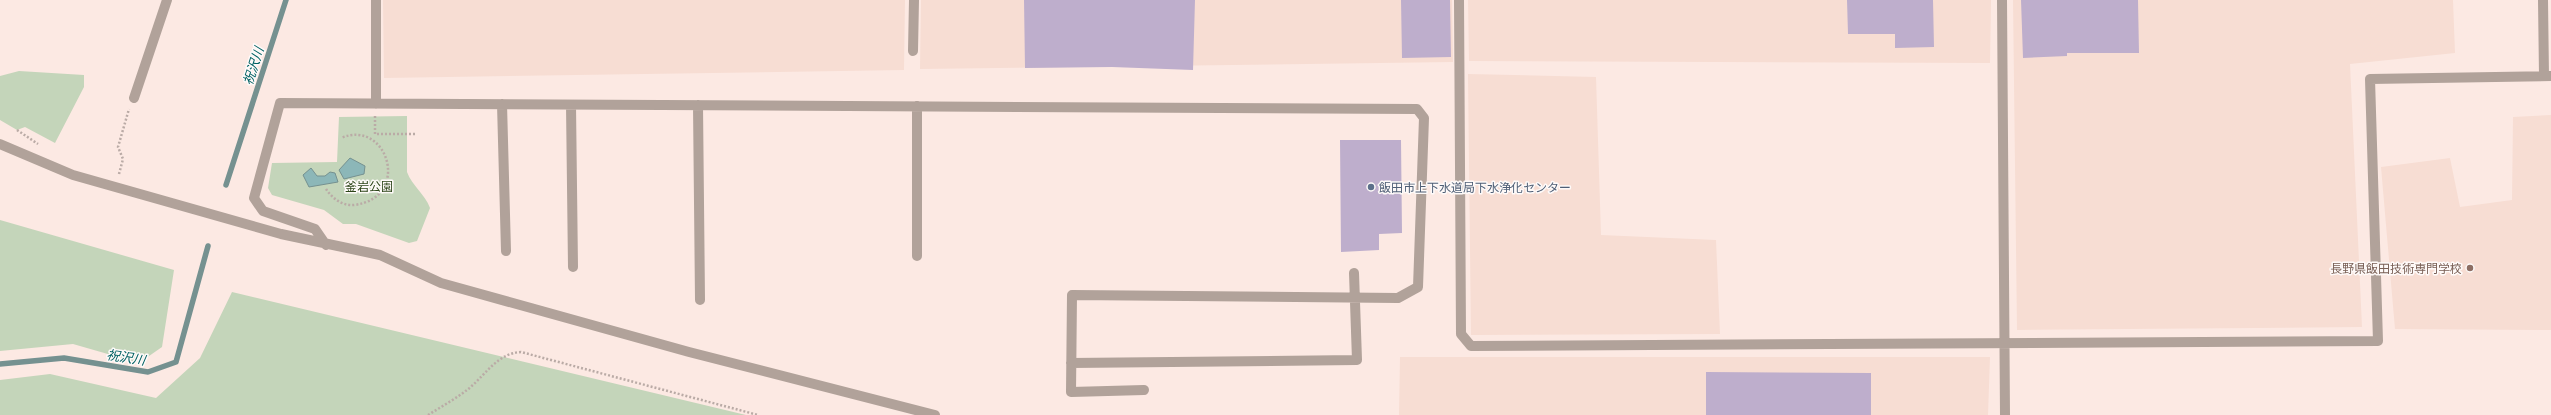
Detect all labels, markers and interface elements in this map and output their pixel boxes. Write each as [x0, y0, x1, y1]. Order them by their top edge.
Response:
water label: 祝沢川 [239, 43, 267, 87]
park label: 釜岩公園 [345, 179, 393, 193]
place label: 飯田市上下水道局下水浄化センター [1379, 180, 1571, 194]
marker: 飯田市上下水道局下水浄化センター [1366, 182, 1376, 192]
place label: 長野県飯田技術専門学校 [2330, 261, 2462, 275]
marker: 長野県飯田技術専門学校 [2465, 263, 2475, 273]
water label: 祝沢川 [105, 346, 148, 368]

